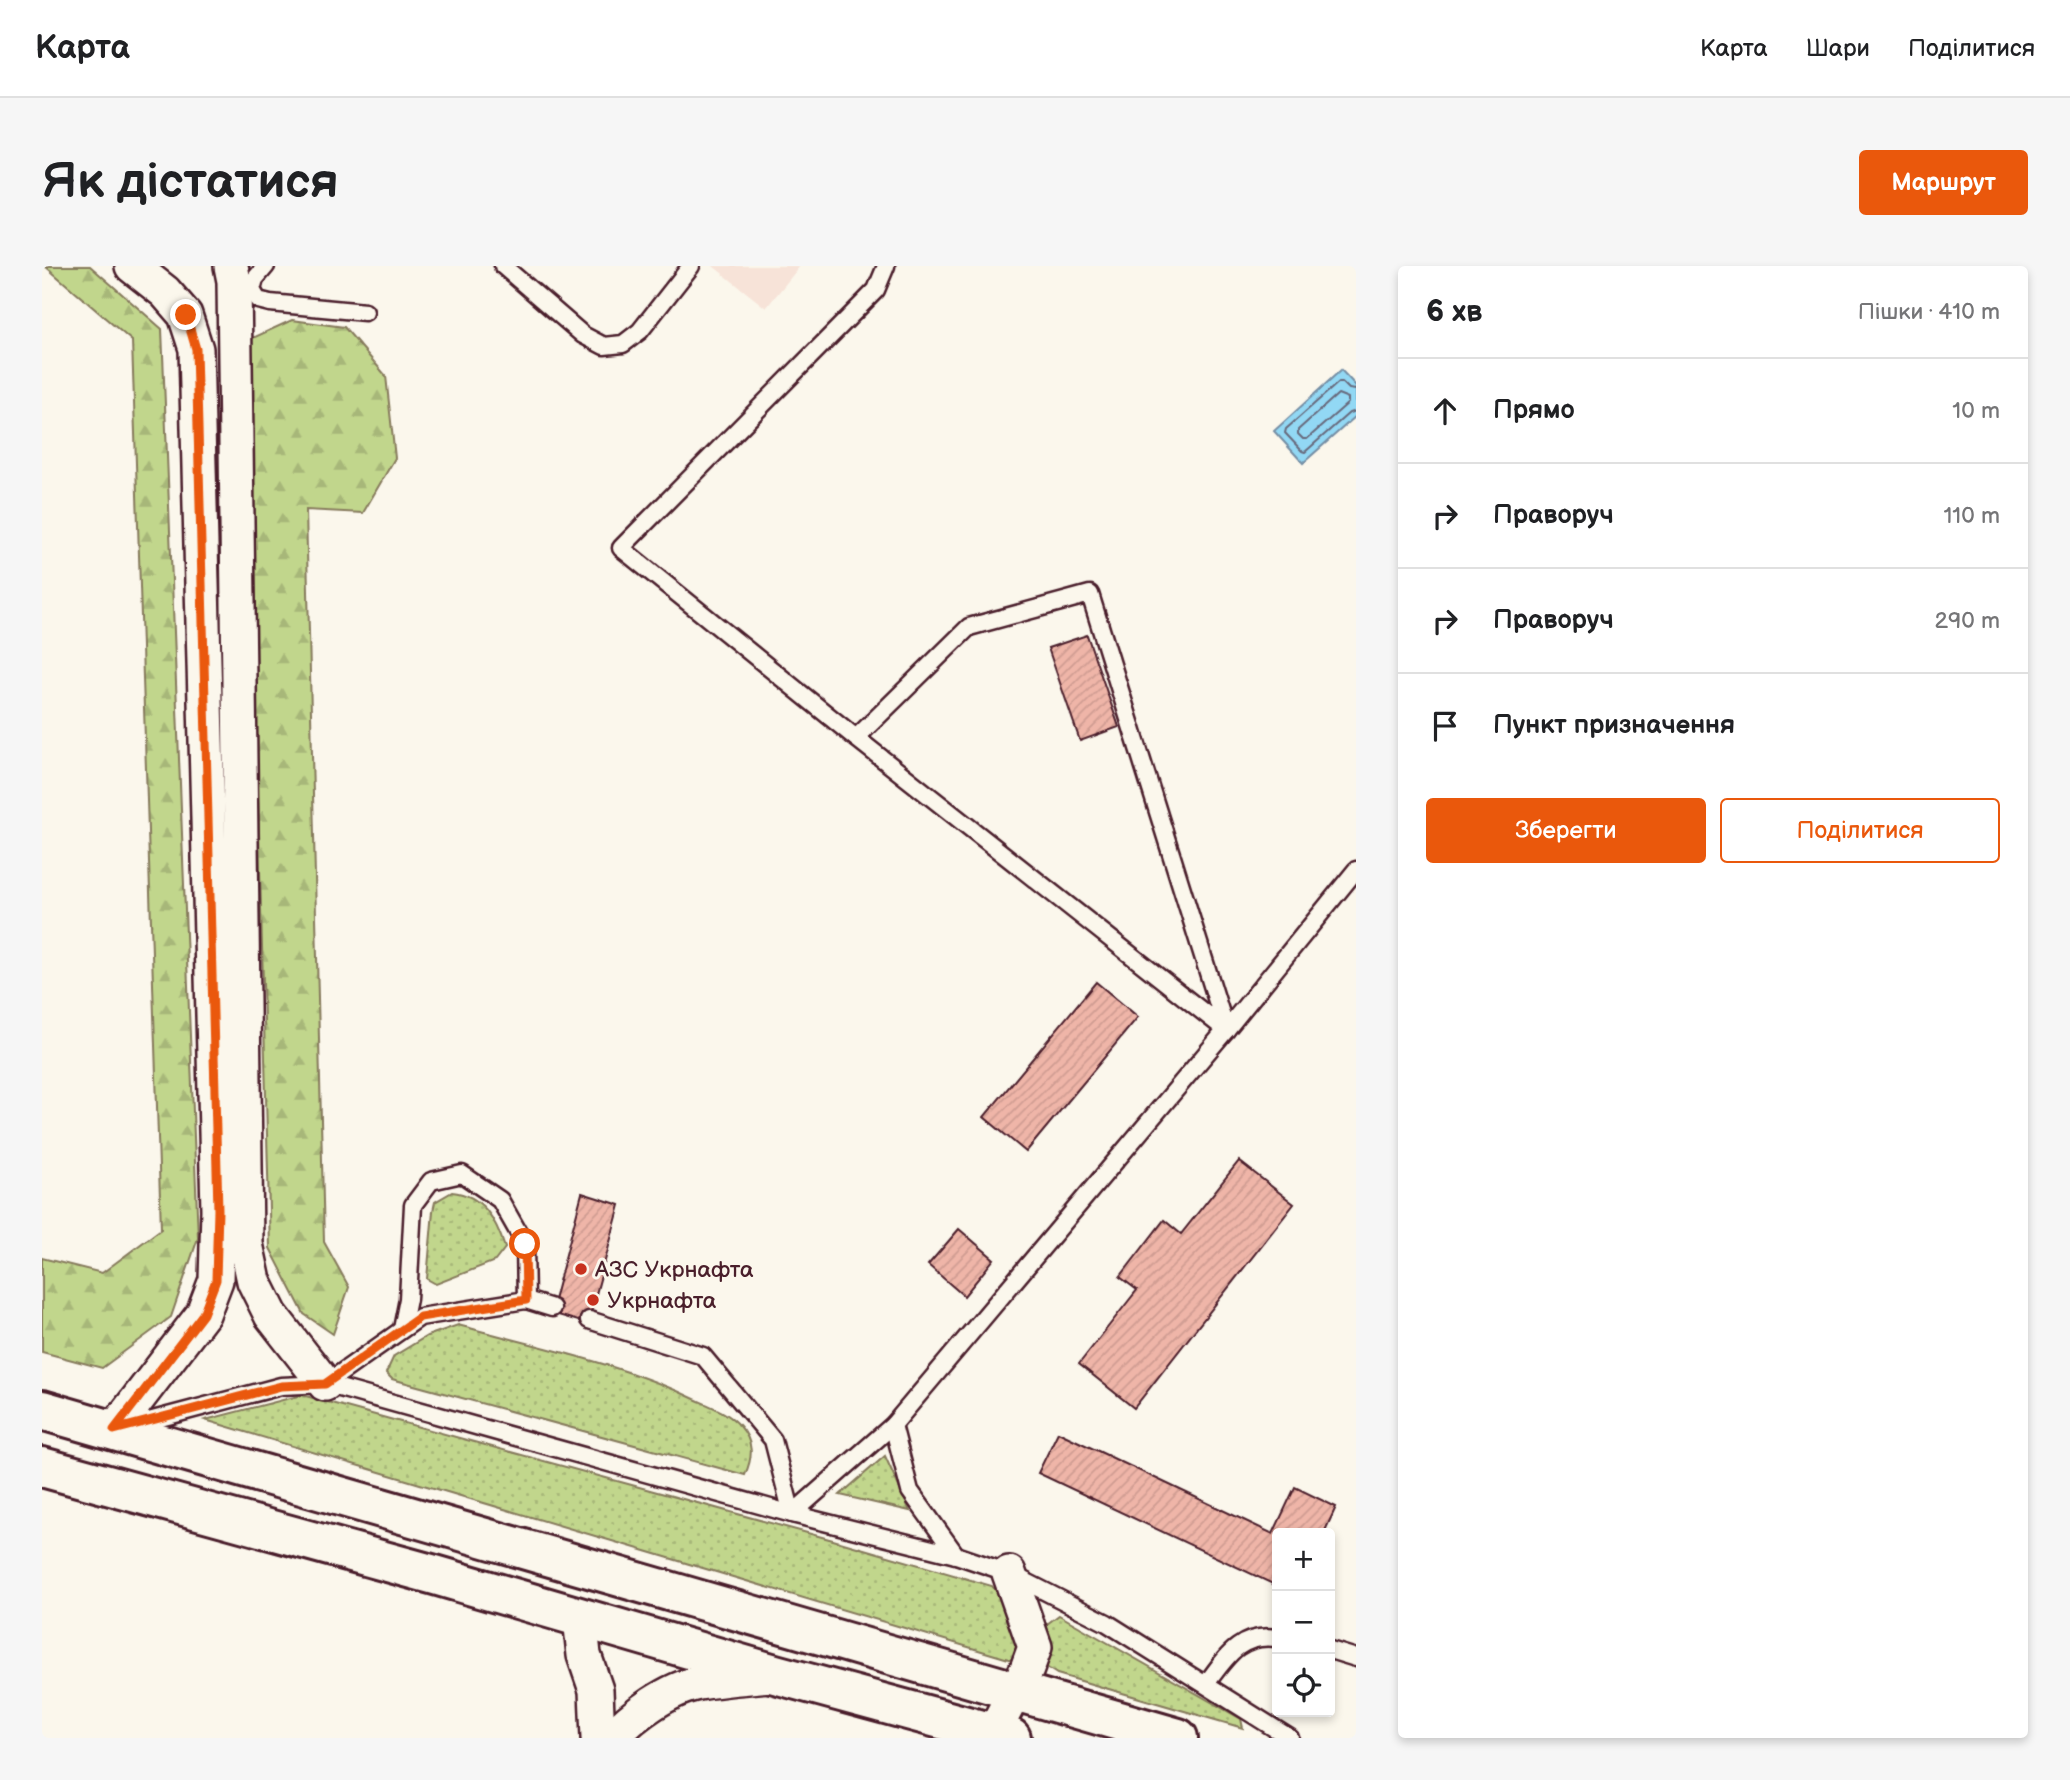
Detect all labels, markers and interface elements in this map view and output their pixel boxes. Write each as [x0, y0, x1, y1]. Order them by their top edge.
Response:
text: Карта [35, 28, 130, 68]
text: Карта [1700, 34, 1768, 63]
text: Шари [1806, 34, 1870, 63]
text: Поділитися [1908, 34, 2035, 63]
button: Маршрут [1859, 150, 2028, 215]
text: Як дістатися [42, 153, 339, 212]
text: 6 хв [1426, 294, 1482, 330]
text: Пішки · 410 m [1858, 298, 2000, 326]
route end [170, 299, 201, 330]
icon: ahead [1426, 392, 1464, 430]
text: Прямо [1493, 395, 1575, 426]
text: 10 m [1952, 397, 2000, 425]
icon: right [1426, 497, 1464, 535]
text: Праворуч [1493, 500, 1614, 531]
text: 110 m [1943, 502, 2000, 530]
icon: right [1426, 602, 1464, 640]
text: Праворуч [1493, 605, 1614, 636]
text: 290 m [1934, 607, 2000, 635]
icon: arrive [1426, 707, 1464, 745]
text: Пункт призначення [1493, 710, 1735, 741]
button: Зберегти [1426, 798, 1706, 863]
button: Поділитися [1720, 798, 2000, 863]
route start [509, 1228, 540, 1259]
place label: АЗС Укрнафта [594, 1256, 754, 1284]
marker: АЗС Укрнафта [573, 1261, 589, 1277]
place label: Укрнафта [607, 1287, 717, 1315]
marker: Укрнафта [585, 1292, 601, 1308]
map controls [1272, 1528, 1335, 1717]
button: + [1272, 1528, 1335, 1591]
button: − [1272, 1591, 1335, 1654]
button: locate [1272, 1654, 1335, 1717]

